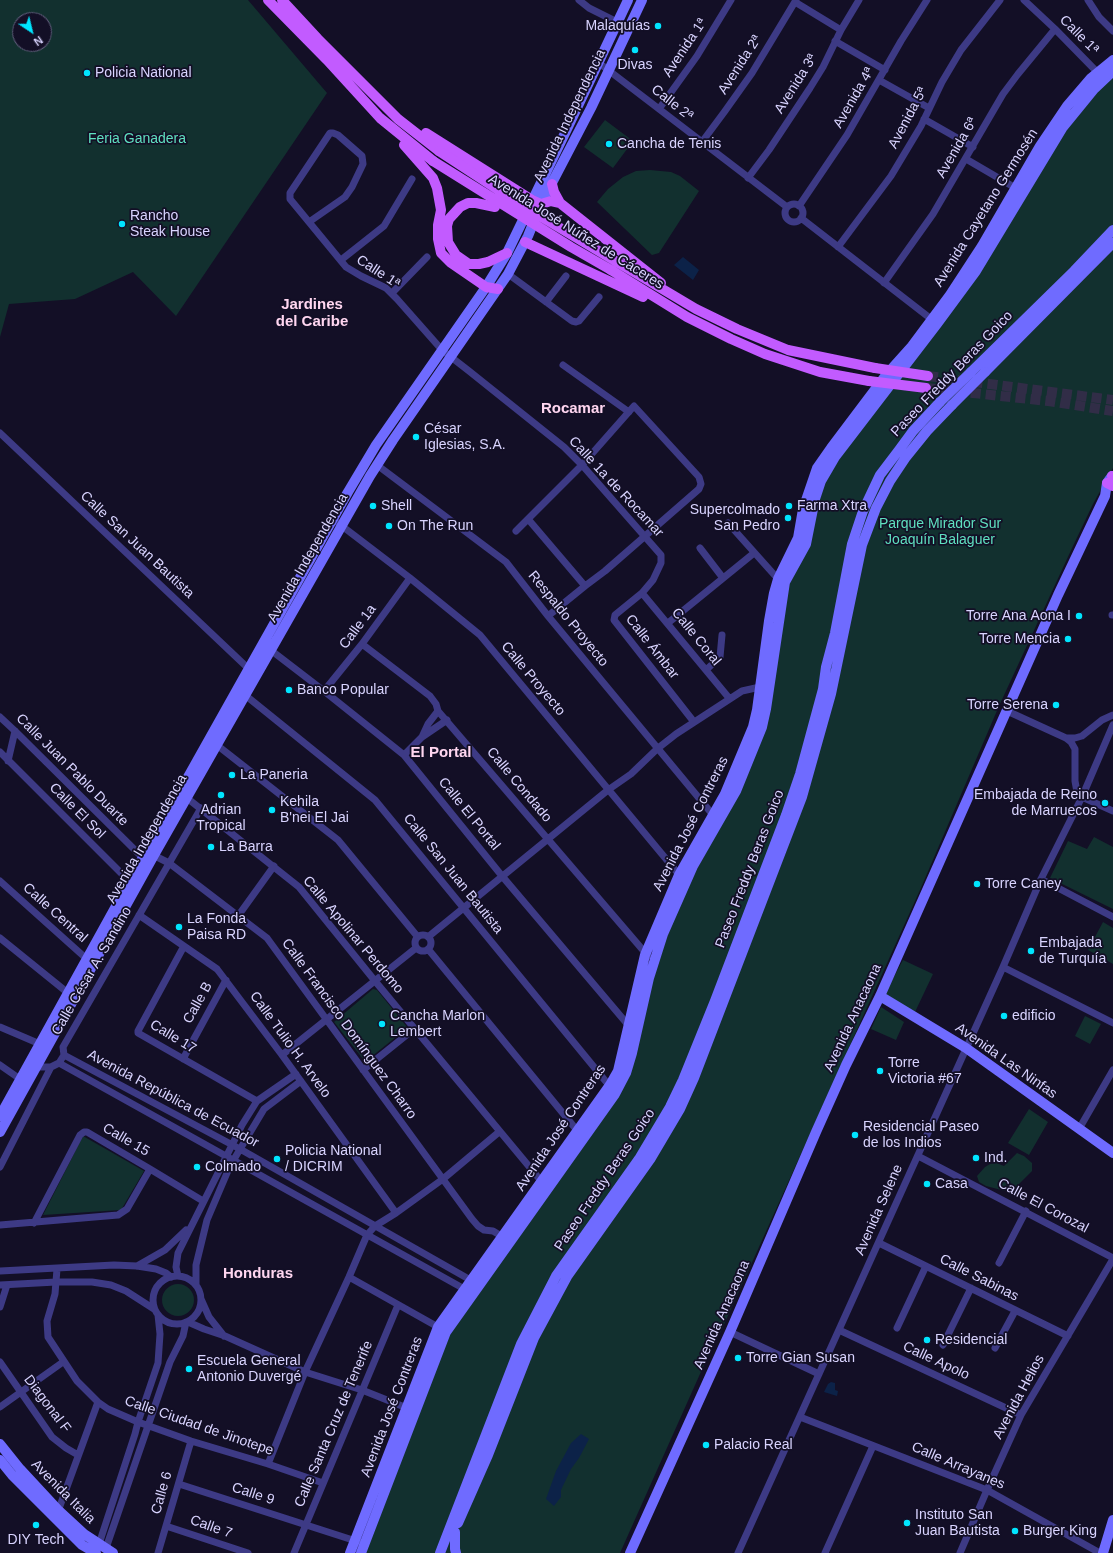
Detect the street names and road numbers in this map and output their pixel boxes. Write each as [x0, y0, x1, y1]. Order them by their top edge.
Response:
street label: Calle 1ª [1056, 12, 1102, 58]
street label: Avenida 1ª [659, 15, 711, 81]
street label: Avenida 2ª [715, 32, 765, 98]
street label: Avenida Independencia [530, 47, 610, 185]
street label: Avenida 3ª [771, 51, 821, 117]
street label: Avenida 4ª [830, 65, 878, 131]
street label: Calle 2ª [648, 81, 696, 125]
street label: Avenida 5ª [885, 84, 931, 152]
street label: Avenida 6ª [933, 115, 981, 181]
street label: Avenida Cayetano Germosén [930, 126, 1042, 290]
street label: Avenida José Núñez de Cáceres [485, 171, 667, 293]
street label: Calle 1ª [353, 252, 403, 292]
street label: Paseo Freddy Beras Goico [888, 308, 1016, 440]
street label: Calle 1a de Rocamar [565, 433, 667, 541]
street label: Calle San Juan Bautista [77, 488, 197, 602]
street label: Avenida Independencia [264, 491, 352, 625]
street label: Respaldo Proyecto [524, 568, 612, 670]
street label: Calle 1a [336, 601, 380, 653]
street label: Calle Coral [668, 605, 724, 669]
street label: Calle Ámbar [622, 611, 682, 683]
street label: Calle Proyecto [497, 639, 569, 719]
street label: Calle Juan Pablo Duarte [12, 710, 132, 830]
street label: Calle Condado [483, 744, 555, 826]
street label: Avenida José Contreras [650, 754, 732, 894]
street label: Avenida Independencia [103, 772, 191, 906]
street label: Calle El Portal [435, 774, 503, 854]
street label: Calle El Sol [45, 779, 109, 843]
street label: Paseo Freddy Beras Goico [712, 788, 788, 950]
street label: Calle San Juan Bautista [399, 811, 507, 937]
street label: Calle Apolinar Perdomo [299, 873, 407, 997]
street label: Calle Central [19, 880, 91, 946]
street label: Calle César A. Sandino [48, 904, 136, 1038]
street label: Calle Francisco Domínguez Charro [278, 936, 420, 1122]
street label: Avenida Anacaona [821, 961, 885, 1075]
street label: Calle B [180, 979, 216, 1027]
street label: Calle Tulio H. Arvelo [246, 989, 334, 1101]
street label: Calle 17 [147, 1017, 199, 1057]
street label: Avenida Las Ninfas [952, 1020, 1060, 1102]
street label: Avenida República de Ecuador [84, 1047, 262, 1151]
street label: Avenida José Contreras [512, 1061, 610, 1195]
street label: Paseo Freddy Beras Goico [551, 1106, 659, 1254]
street label: Calle 15 [100, 1120, 152, 1160]
street label: Avenida Selene [851, 1162, 907, 1258]
street label: Calle El Corozal [995, 1175, 1091, 1237]
street label: Calle Sabinas [937, 1251, 1021, 1305]
street label: Avenida Anacaona [690, 1258, 754, 1372]
street label: Avenida José Contreras [357, 1334, 427, 1480]
street label: Calle Santa Cruz de Tenerife [291, 1338, 377, 1510]
street label: Calle Apolo [900, 1338, 972, 1384]
street label: Avenida Helios [990, 1352, 1048, 1442]
street label: Diagonal F [20, 1372, 74, 1436]
street label: Calle Ciudad de Jinotepe [122, 1393, 276, 1459]
street label: Calle Arrayanes [909, 1439, 1007, 1493]
street label: Avenida Italia [27, 1456, 99, 1528]
street label: Calle 6 [148, 1470, 176, 1516]
street label: Calle 9 [230, 1479, 276, 1509]
street label: Calle 7 [188, 1512, 234, 1542]

